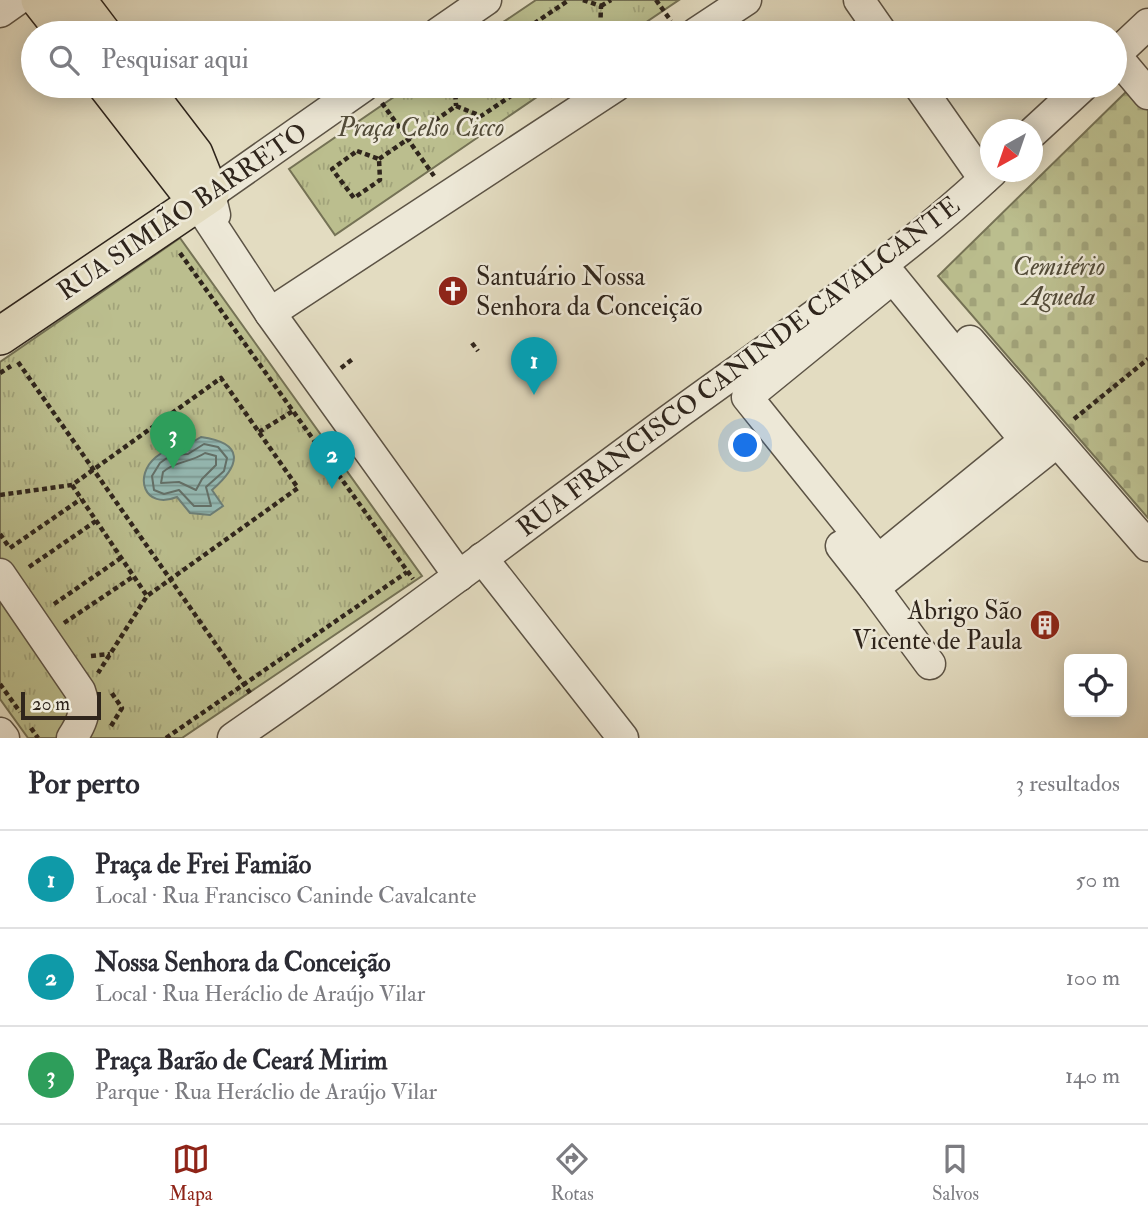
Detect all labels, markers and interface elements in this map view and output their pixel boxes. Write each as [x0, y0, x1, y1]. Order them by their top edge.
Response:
search box [21, 21, 1127, 98]
icon: search [45, 41, 83, 79]
text: Pesquisar aqui [101, 44, 249, 76]
park label: Praça Celso Cicco [337, 112, 504, 144]
street label: RUA SIMIÃO BARRETO [51, 115, 313, 307]
north arrow [980, 119, 1043, 182]
street label: RUA FRANCISCO CANINDE CAVALCANTE [511, 190, 966, 544]
park label: Cemitério Agueda [1013, 251, 1105, 313]
place label: Santuário Nossa Senhora da Conceição [476, 261, 702, 323]
church icon: Santuário Nossa Senhora da Conceição [436, 274, 470, 308]
pin: 1 [511, 337, 557, 395]
pin: 3 [150, 411, 196, 469]
your location [728, 428, 762, 462]
pin: 2 [309, 431, 355, 489]
place label: Abrigo São Vicente de Paula [852, 595, 1022, 657]
building icon: Abrigo São Vicente de Paula [1028, 608, 1062, 642]
map controls [1064, 654, 1127, 717]
button: locate [1064, 654, 1127, 717]
scale bar [21, 689, 102, 721]
text: 20 m [32, 692, 70, 716]
text: Por perto [28, 765, 140, 802]
text: 3 resultados [1016, 769, 1120, 798]
text: Praça de Frei Famião [95, 849, 311, 881]
text: 1 [47, 865, 55, 894]
text: 50 m [1076, 865, 1120, 894]
text: Local · Rua Francisco Caninde Cavalcante [95, 881, 476, 910]
text: Nossa Senhora da Conceição [95, 947, 391, 979]
text: 2 [45, 963, 57, 992]
text: 100 m [1066, 963, 1120, 992]
text: Local · Rua Heráclio de Araújo Vilar [95, 979, 425, 1008]
text: Praça Barão de Ceará Mirim [95, 1045, 388, 1077]
text: 3 [47, 1061, 55, 1090]
text: 140 m [1065, 1061, 1120, 1090]
text: Parque · Rua Heráclio de Araújo Vilar [95, 1077, 437, 1106]
tab: Mapa [169, 1140, 213, 1206]
tab: Rotas [551, 1140, 594, 1206]
tab: Salvos [932, 1140, 979, 1206]

